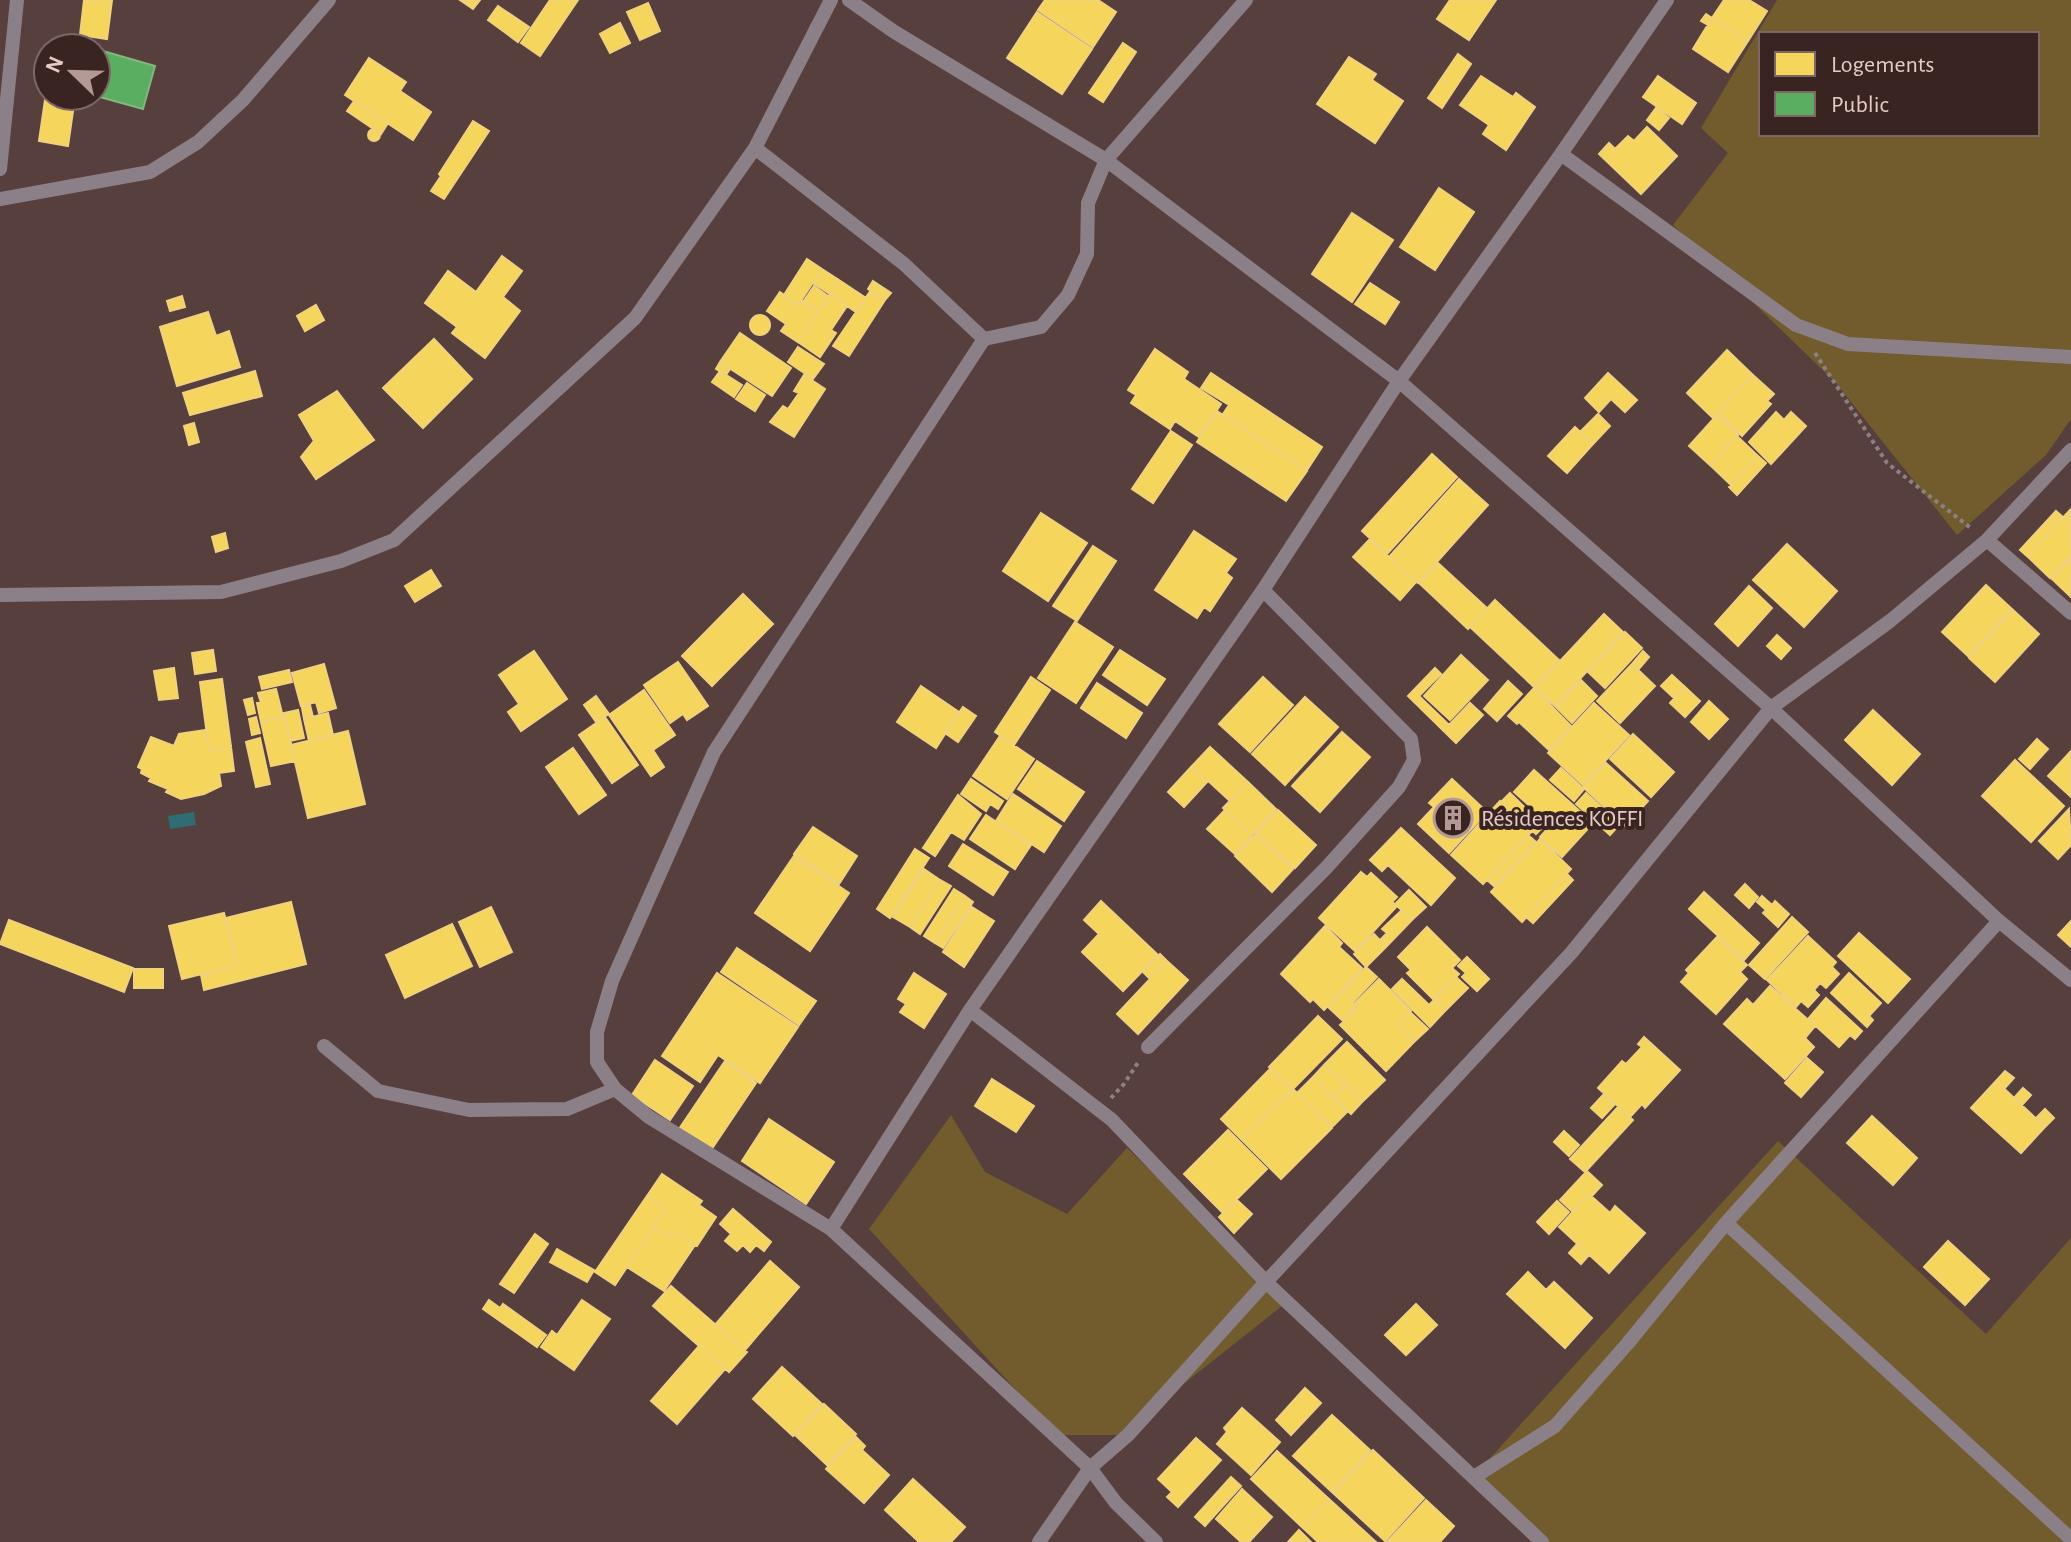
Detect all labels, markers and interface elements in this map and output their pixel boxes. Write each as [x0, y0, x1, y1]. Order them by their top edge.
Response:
north arrow [32, 32, 112, 112]
legend [1759, 32, 2039, 136]
text: N [41, 53, 68, 76]
text: Logements [1831, 53, 1934, 77]
text: Public [1831, 93, 1889, 117]
building icon: Résidences KOFFI [1432, 797, 1474, 839]
place label: Résidences KOFFI [1481, 807, 1643, 831]

